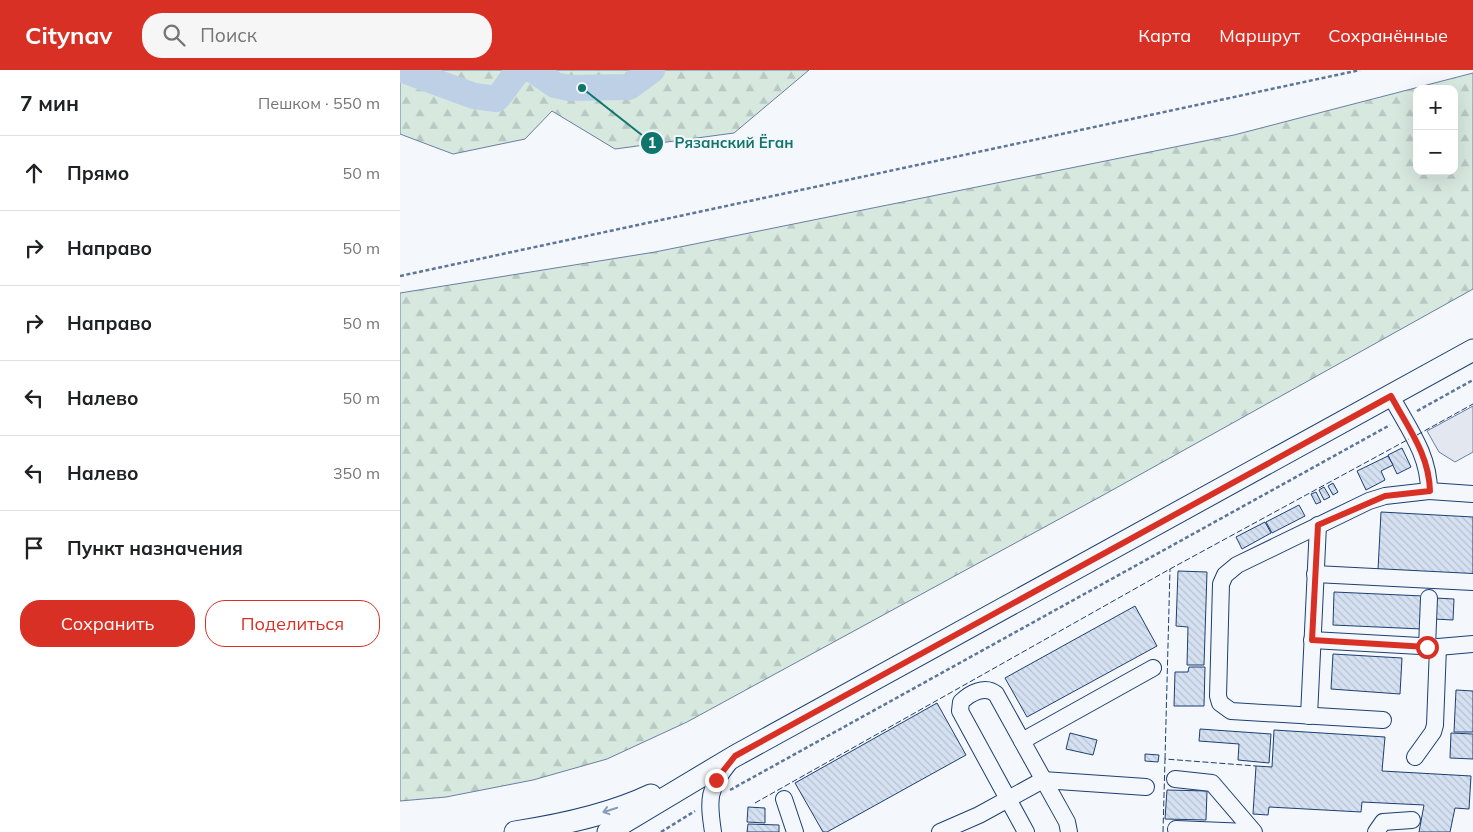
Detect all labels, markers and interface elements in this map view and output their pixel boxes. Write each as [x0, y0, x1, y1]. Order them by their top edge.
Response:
search box [142, 13, 492, 58]
text: Citynav [25, 20, 112, 50]
icon: search [160, 21, 188, 49]
text: Поиск [200, 23, 257, 47]
text: Карта [1138, 24, 1191, 47]
text: Маршрут [1219, 24, 1300, 47]
text: Сохранённые [1328, 24, 1448, 47]
map controls [1413, 85, 1458, 175]
button: + [1413, 85, 1458, 130]
text: 7 мин [20, 90, 79, 116]
text: Пешком · 550 m [258, 93, 380, 113]
callout: Рязанский Ёган [640, 128, 803, 158]
button: − [1413, 130, 1458, 175]
text: 1 [647, 133, 657, 152]
text: Рязанский Ёган [675, 133, 793, 152]
icon: ahead [20, 159, 48, 187]
text: Прямо [67, 161, 129, 185]
text: 50 m [343, 163, 380, 183]
icon: right [20, 234, 48, 262]
text: Направо [67, 236, 152, 260]
text: 50 m [343, 238, 380, 258]
icon: right [20, 309, 48, 337]
text: Направо [67, 311, 152, 335]
text: 50 m [343, 313, 380, 333]
icon: left [20, 384, 48, 412]
text: Налево [67, 386, 139, 410]
text: 50 m [343, 388, 380, 408]
icon: left [20, 459, 48, 487]
text: Налево [67, 461, 139, 485]
text: 350 m [333, 463, 380, 483]
icon: arrive [20, 534, 48, 562]
text: Пункт назначения [67, 536, 243, 560]
button: Сохранить [20, 600, 195, 647]
button: Поделиться [205, 600, 380, 647]
route start [1416, 636, 1439, 659]
route end [705, 769, 728, 792]
one-way arrow [603, 806, 618, 815]

